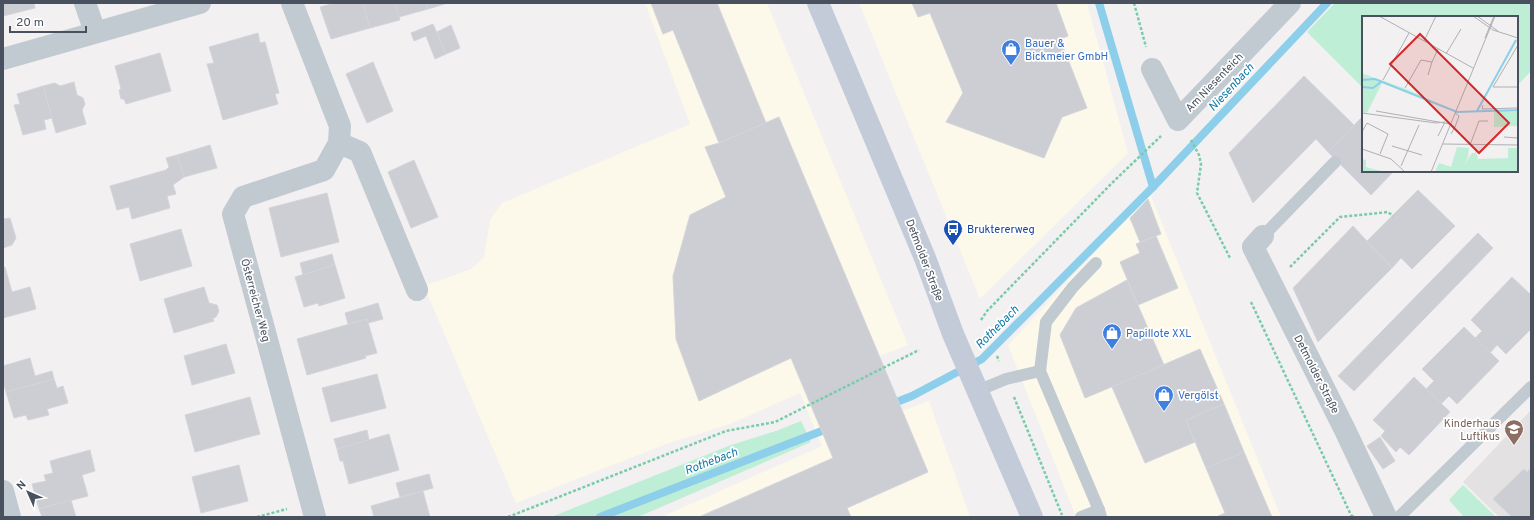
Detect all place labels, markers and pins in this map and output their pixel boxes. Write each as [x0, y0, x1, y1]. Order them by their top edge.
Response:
place label: Bauer & Bickmeier GmbH [1025, 37, 1108, 64]
shop icon: Bauer & Bickmeier GmbH [1000, 38, 1022, 66]
bus stop icon: Bruktererweg [942, 218, 964, 246]
place label: Bruktererweg [967, 223, 1035, 237]
shop icon: Papillote XXL [1101, 322, 1123, 350]
place label: Papillote XXL [1126, 327, 1191, 341]
shop icon: Vergölst [1153, 384, 1175, 412]
place label: Vergölst [1178, 389, 1219, 403]
place label: Kinderhaus Luftikus [1444, 417, 1500, 444]
school or university icon: Kinderhaus Luftikus [1503, 418, 1525, 446]

